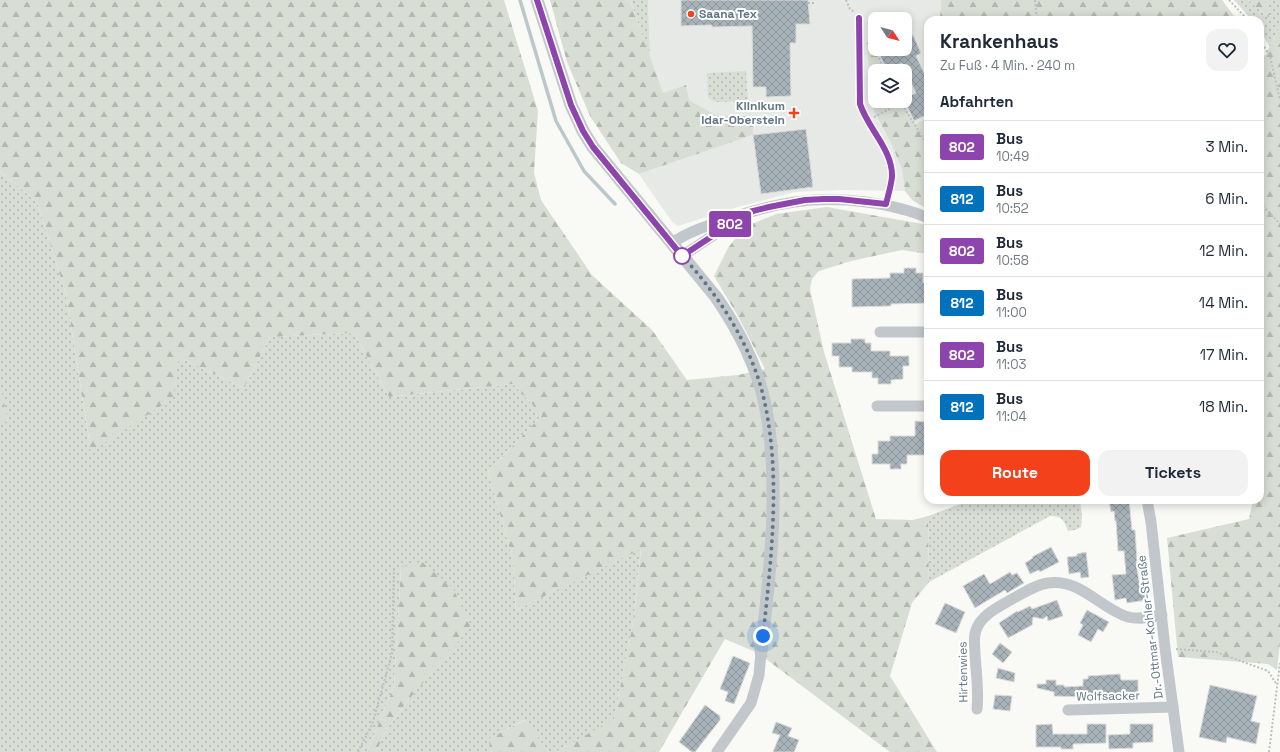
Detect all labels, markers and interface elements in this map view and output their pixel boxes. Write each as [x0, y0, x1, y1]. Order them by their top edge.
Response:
place label: Saana Tex [699, 6, 757, 22]
marker: Saana Tex [686, 9, 696, 19]
north arrow [868, 12, 912, 56]
map controls [868, 12, 912, 108]
text: Krankenhaus [940, 29, 1059, 54]
button: heart [1206, 29, 1248, 71]
text: Zu Fuß · 4 Min. · 240 m [940, 57, 1075, 74]
button: layers [868, 64, 912, 108]
text: Abfahrten [940, 92, 1014, 111]
place label: Klinikum Idar-Oberstein [701, 98, 785, 128]
marker: Klinikum Idar-Oberstein [788, 107, 800, 119]
text: Bus [996, 129, 1023, 148]
text: 3 Min. [1205, 137, 1248, 156]
text: 802 [949, 138, 975, 156]
text: 10:49 [996, 148, 1029, 165]
text: Bus [996, 181, 1023, 200]
text: 6 Min. [1205, 189, 1248, 208]
text: 812 [950, 190, 974, 208]
text: 10:52 [996, 200, 1029, 217]
line badge: 802 [707, 211, 753, 237]
text: 802 [717, 215, 743, 233]
text: Bus [996, 233, 1023, 252]
text: 12 Min. [1199, 241, 1248, 260]
text: 802 [949, 242, 975, 260]
unlabelled marker [673, 247, 691, 265]
text: 10:58 [996, 252, 1029, 269]
text: Bus [996, 285, 1023, 304]
text: 14 Min. [1199, 293, 1248, 312]
text: 812 [950, 294, 974, 312]
text: 11:00 [996, 304, 1027, 321]
text: Bus [996, 337, 1023, 356]
text: 17 Min. [1200, 345, 1248, 364]
text: 802 [949, 346, 975, 364]
text: 11:03 [996, 356, 1026, 373]
text: Bus [996, 389, 1023, 408]
text: 18 Min. [1199, 397, 1248, 416]
text: 812 [950, 398, 974, 416]
text: 11:04 [996, 408, 1027, 425]
button: Route [940, 450, 1090, 496]
button: Tickets [1098, 450, 1248, 496]
street label: Dr.-Ottmar-Kohler-Straße [1133, 554, 1167, 700]
your location [753, 626, 773, 646]
street label: Hirtenwies [954, 641, 972, 703]
street label: Wolfsacker [1076, 687, 1141, 705]

